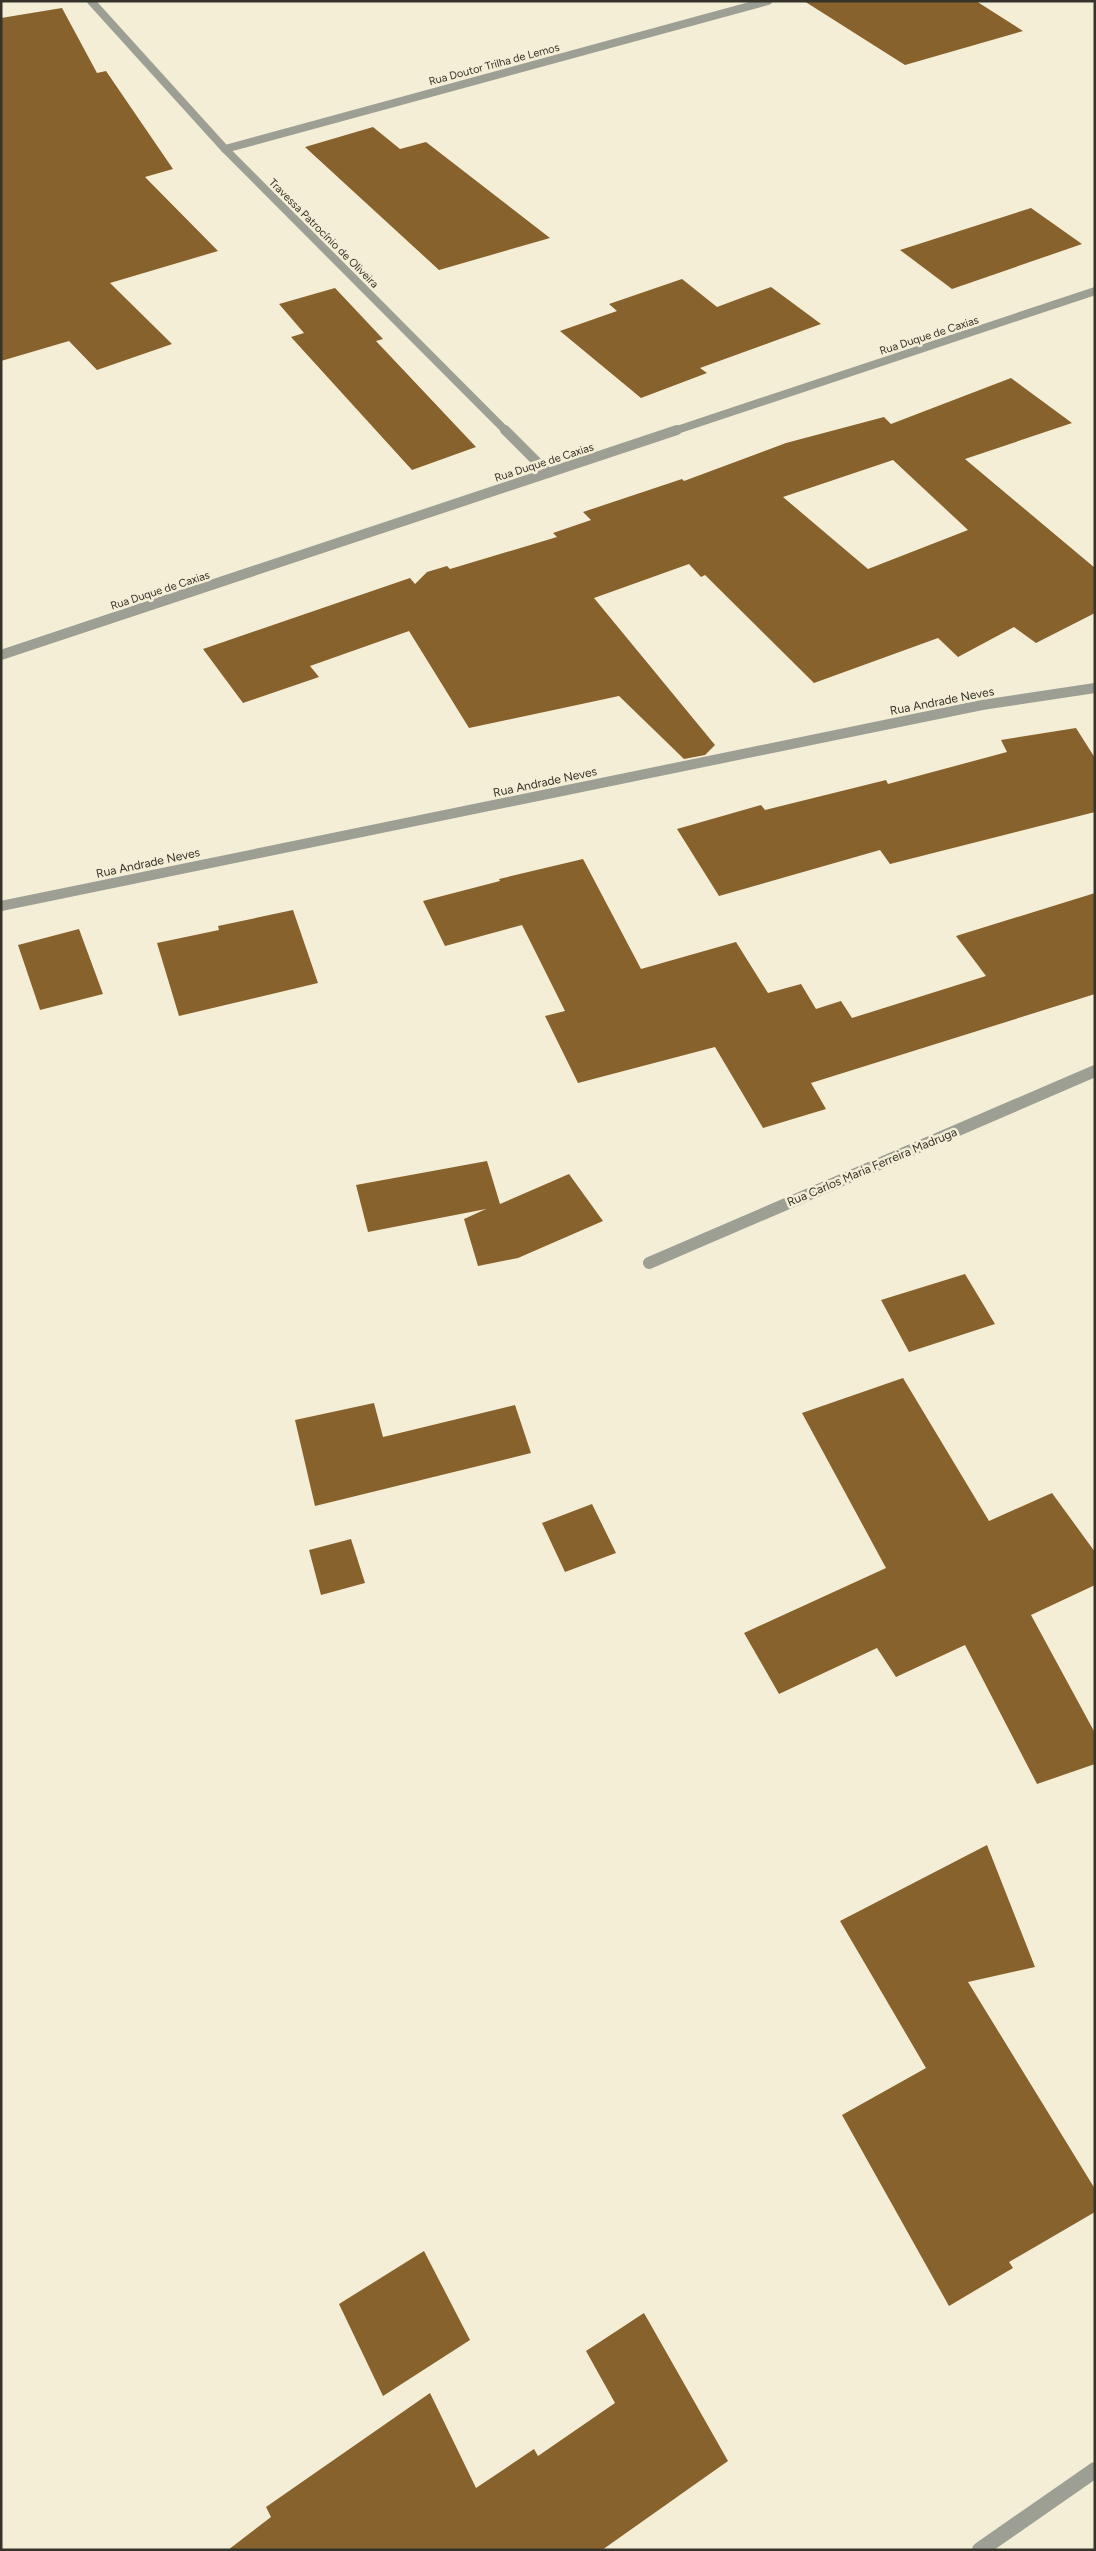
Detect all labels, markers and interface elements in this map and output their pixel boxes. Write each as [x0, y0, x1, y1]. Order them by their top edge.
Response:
street label: Rua Doutor Trilha de Lemos [427, 41, 561, 88]
street label: Travessa Patrocínio de Oliveira [266, 176, 381, 291]
street label: Rua Duque de Caxias [878, 313, 980, 358]
street label: Rua Duque de Caxias [493, 440, 595, 485]
street label: Rua Duque de Caxias [109, 568, 211, 613]
street label: Rua Andrade Neves [889, 684, 996, 718]
street label: Rua Andrade Neves [492, 764, 599, 800]
street label: Rua Andrade Neves [95, 845, 202, 881]
street label: Rua Carlos Maria Ferreira Madruga [785, 1125, 959, 1209]

